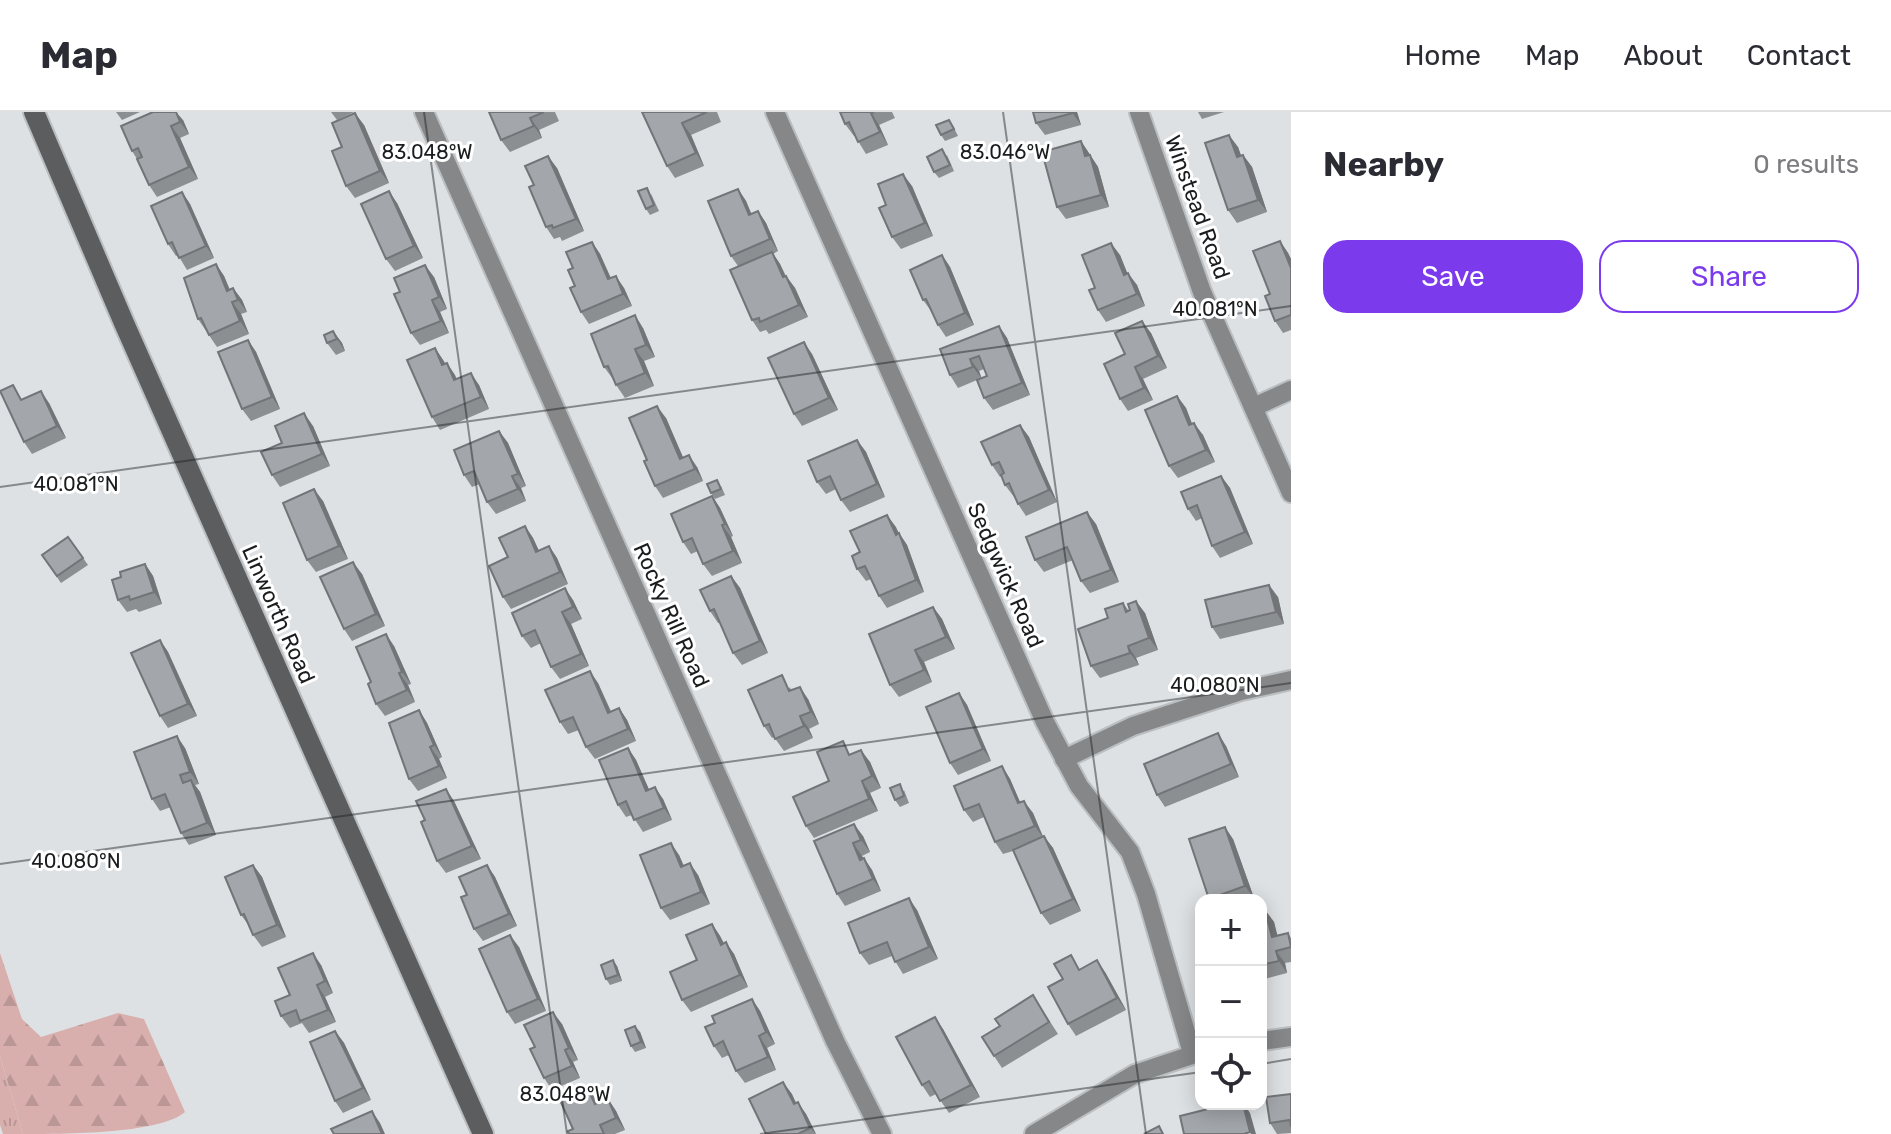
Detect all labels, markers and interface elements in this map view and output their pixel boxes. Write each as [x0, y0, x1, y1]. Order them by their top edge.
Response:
text: Map [40, 32, 118, 78]
text: Home [1404, 39, 1481, 72]
text: Map [1525, 39, 1579, 72]
text: About [1623, 39, 1703, 72]
text: Contact [1747, 39, 1851, 72]
street label: Winstead Road [1159, 132, 1236, 283]
text: 83.048°W [381, 140, 473, 164]
text: 83.046°W [960, 140, 1050, 164]
text: Nearby [1323, 144, 1444, 185]
text: 0 results [1753, 149, 1859, 180]
button: Save [1323, 240, 1583, 313]
button: Share [1599, 240, 1859, 313]
text: 40.081°N [1172, 297, 1258, 321]
text: 40.081°N [33, 472, 119, 496]
street label: Sedgwick Road [961, 498, 1050, 652]
street label: Rocky Rill Road [628, 539, 715, 692]
street label: Linworth Road [236, 541, 321, 688]
text: 40.080°N [1170, 673, 1260, 697]
text: 40.080°N [31, 849, 121, 873]
map controls [1195, 894, 1267, 1110]
button: + [1195, 894, 1267, 966]
button: − [1195, 966, 1267, 1038]
button: locate [1195, 1038, 1267, 1110]
text: 83.048°W [519, 1082, 611, 1106]

